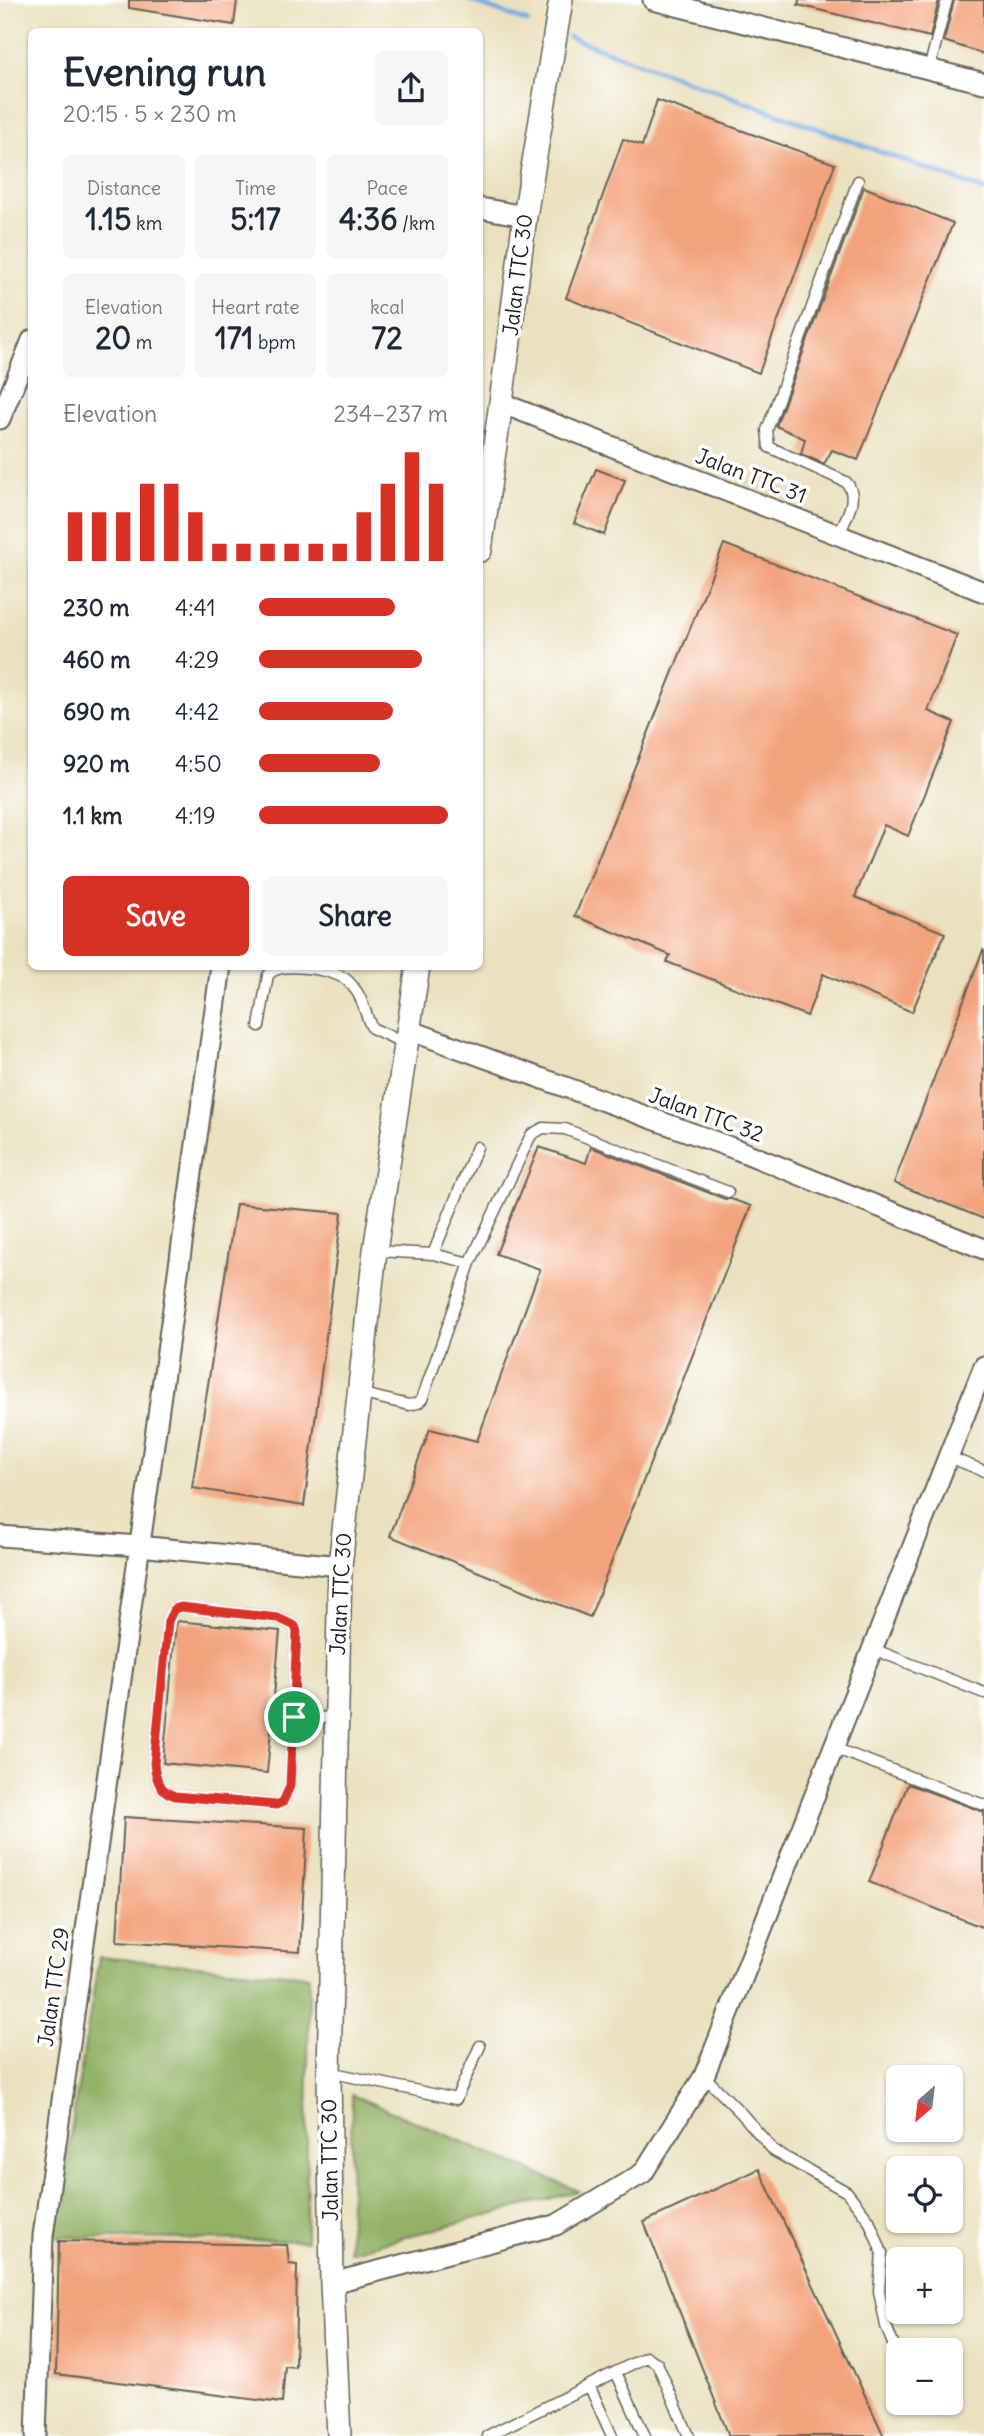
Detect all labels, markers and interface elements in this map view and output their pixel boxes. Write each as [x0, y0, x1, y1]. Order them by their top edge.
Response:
text: Evening run [63, 49, 266, 96]
button: share [374, 51, 448, 125]
text: 20:15 · 5 × 230 m [63, 99, 237, 128]
text: Distance [87, 176, 161, 200]
text: Time [235, 176, 276, 200]
text: Pace [367, 176, 408, 200]
text: 1.15 [85, 200, 131, 238]
text: 5:17 [230, 200, 281, 238]
text: 4:36 [339, 200, 398, 238]
text: km [131, 211, 162, 235]
text: /km [398, 211, 435, 235]
street label: Jalan TTC 30 [497, 213, 538, 337]
text: Elevation [85, 295, 163, 319]
text: Heart rate [211, 295, 300, 319]
text: kcal [370, 295, 404, 319]
text: 20 [95, 319, 131, 357]
text: 171 [215, 319, 254, 357]
text: 72 [372, 319, 403, 357]
text: m [131, 330, 153, 354]
text: bpm [254, 330, 296, 354]
text: Elevation [63, 399, 157, 428]
text: 234–237 m [333, 399, 448, 428]
street label: Jalan TTC 31 [692, 442, 810, 509]
text: 230 m [63, 593, 129, 622]
text: 4:41 [175, 593, 216, 622]
text: 460 m [63, 645, 130, 674]
text: 4:29 [175, 645, 219, 674]
text: 690 m [63, 697, 130, 726]
text: 4:42 [175, 697, 219, 726]
text: 920 m [63, 749, 130, 778]
text: 4:50 [175, 749, 222, 778]
text: 1.1 km [63, 801, 122, 830]
text: 4:19 [175, 801, 216, 830]
button: Save [63, 876, 249, 956]
button: Share [263, 876, 448, 956]
street label: Jalan TTC 32 [645, 1081, 767, 1148]
street label: Jalan TTC 30 [324, 1532, 357, 1656]
pin [264, 1687, 324, 1747]
icon: arrive [275, 1698, 313, 1736]
street label: Jalan TTC 29 [32, 1926, 75, 2048]
north arrow [886, 2065, 962, 2142]
map controls [886, 2065, 963, 2415]
street label: Jalan TTC 30 [315, 2099, 344, 2221]
button: locate [886, 2156, 963, 2233]
button: + [886, 2247, 963, 2324]
button: − [886, 2338, 963, 2415]

